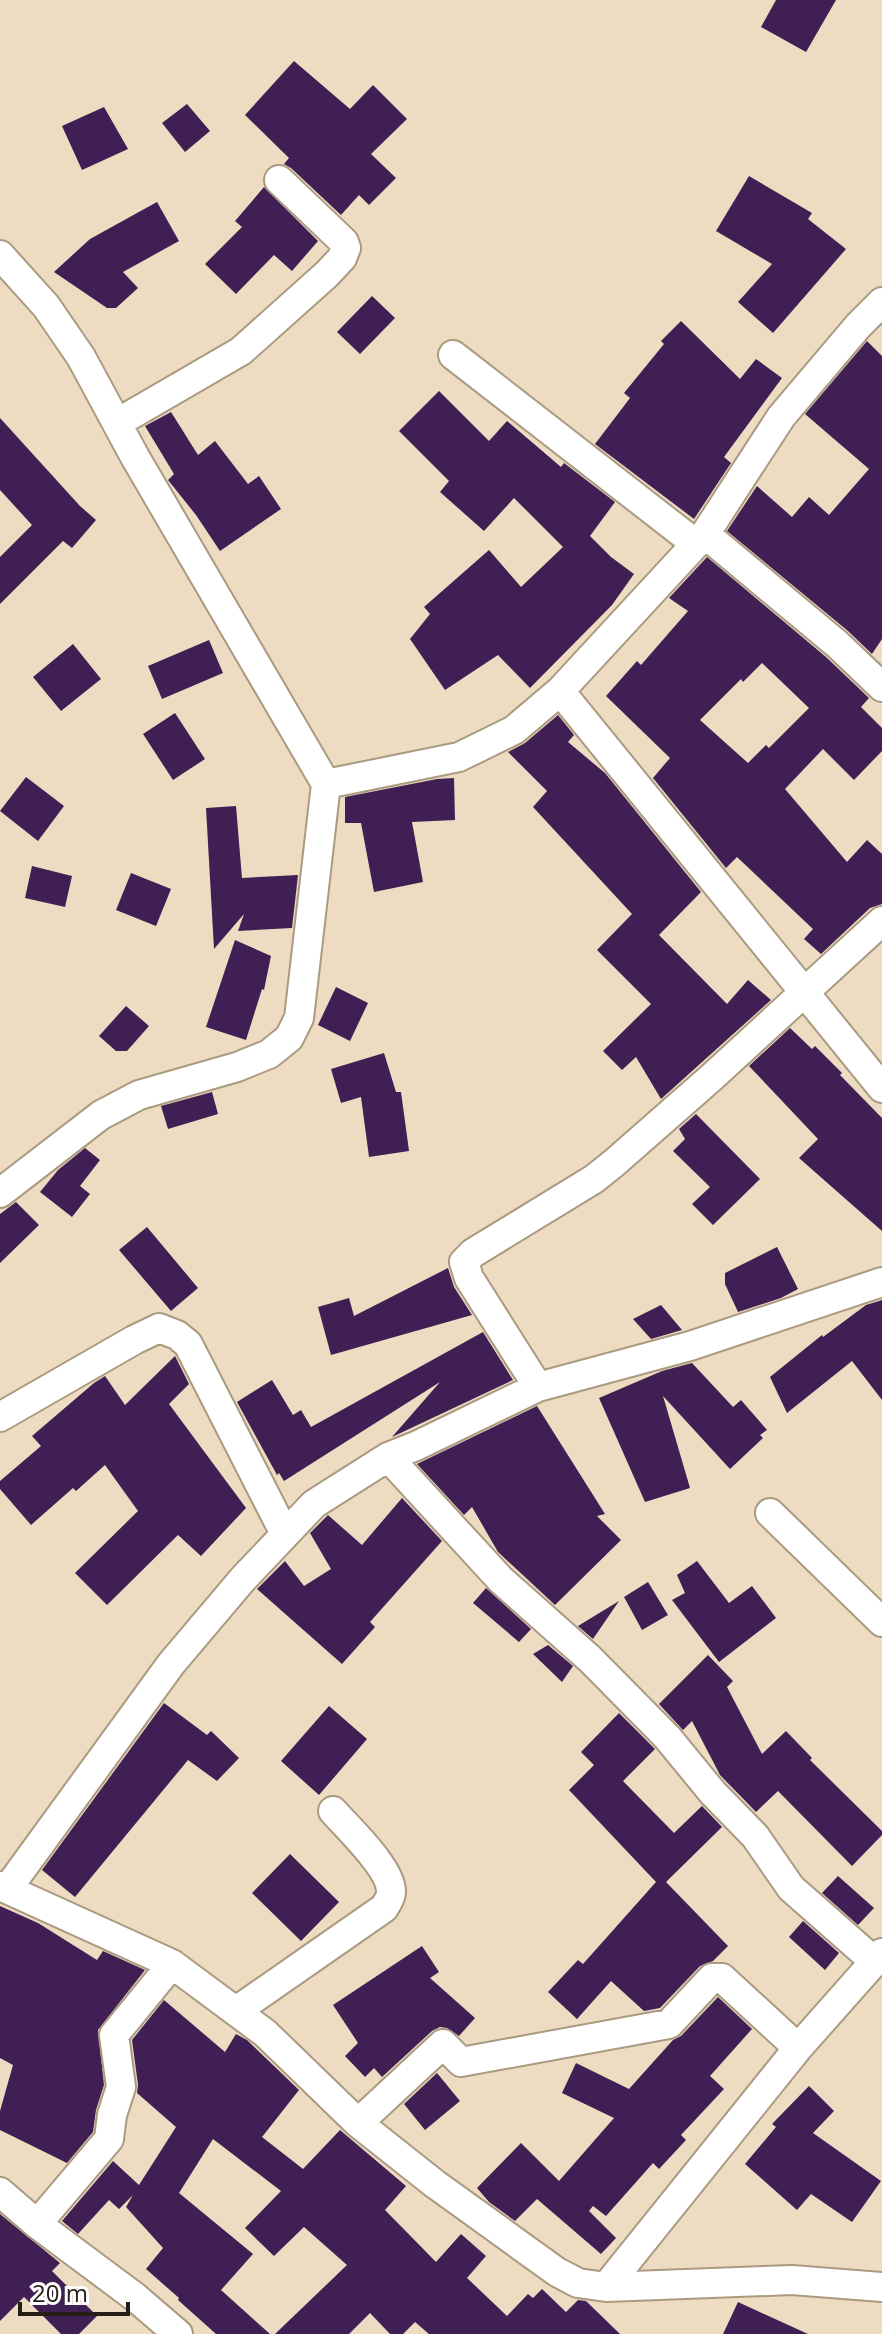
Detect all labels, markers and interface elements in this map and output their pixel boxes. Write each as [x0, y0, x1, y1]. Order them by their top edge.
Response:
scale bar [20, 2266, 128, 2316]
text: 20 m [32, 2276, 88, 2309]

